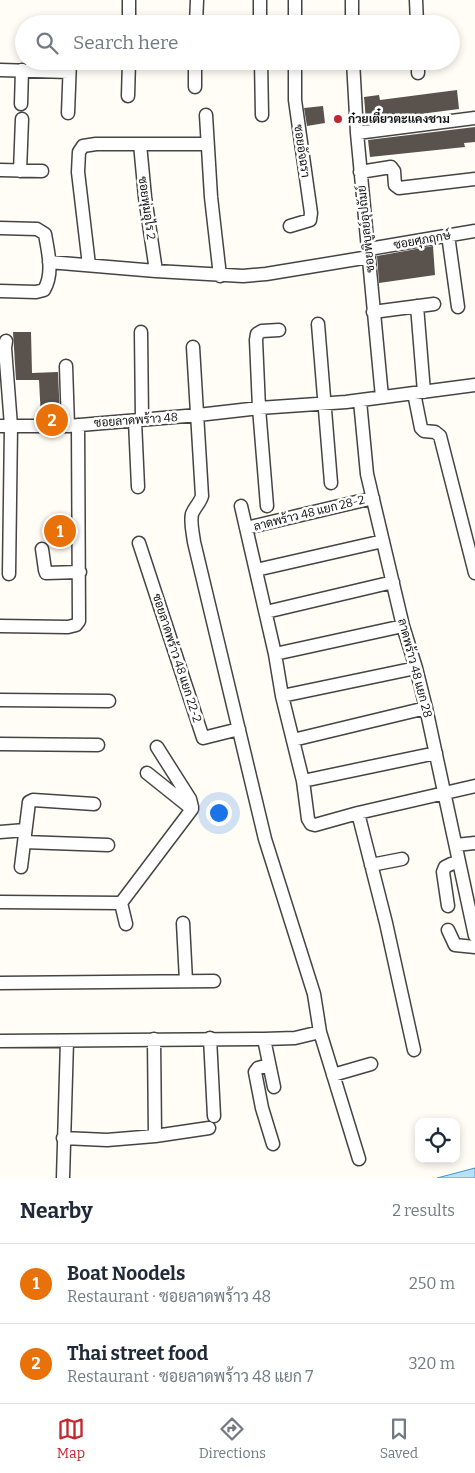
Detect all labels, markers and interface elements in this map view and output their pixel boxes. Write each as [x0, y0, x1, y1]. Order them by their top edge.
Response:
search box [15, 15, 460, 70]
icon: search [33, 29, 61, 57]
text: Search here [73, 31, 178, 54]
place label: ก๋วยเตี๋ยวตะแคงชาม [348, 108, 450, 126]
marker: ก๋วยเตี๋ยวตะแคงชาม [332, 113, 344, 125]
street label: ซอยอัจฉรา [291, 124, 313, 178]
street label: ซอยพุ่มอุไร 2 [134, 175, 159, 241]
street label: ซอยพิบูลย์อุปถัมย์ [353, 184, 380, 273]
street label: ซอยศุภฤกษ์ [392, 227, 453, 254]
pin: 2 [36, 401, 68, 439]
street label: ซอยลาดพร้าว 48 [94, 410, 178, 430]
street label: ลาดพร้าว 48 แยก 28-2 [252, 492, 366, 534]
pin: 1 [44, 512, 76, 550]
street label: ซอยลาดพร้าว 48 แยก 22-2 [150, 592, 204, 724]
street label: ลาดพร้าว 48 แยก 28 [395, 617, 435, 719]
your location [206, 800, 232, 826]
map controls [415, 1118, 460, 1163]
button: locate [415, 1118, 460, 1163]
text: Nearby [20, 1198, 93, 1224]
text: 2 results [392, 1201, 455, 1220]
text: Boat Noodels [67, 1262, 185, 1285]
text: 1 [33, 1274, 39, 1293]
text: 250 m [409, 1274, 455, 1293]
text: Restaurant · ซอยลาดพร้าว 48 [67, 1287, 271, 1306]
text: Thai street food [67, 1342, 208, 1365]
text: 2 [31, 1354, 41, 1373]
text: 320 m [408, 1354, 455, 1373]
text: Restaurant · ซอยลาดพร้าว 48 แยก 7 [67, 1367, 313, 1386]
tab: Map [57, 1415, 85, 1462]
tab: Directions [199, 1415, 266, 1462]
tab: Saved [380, 1415, 418, 1462]

